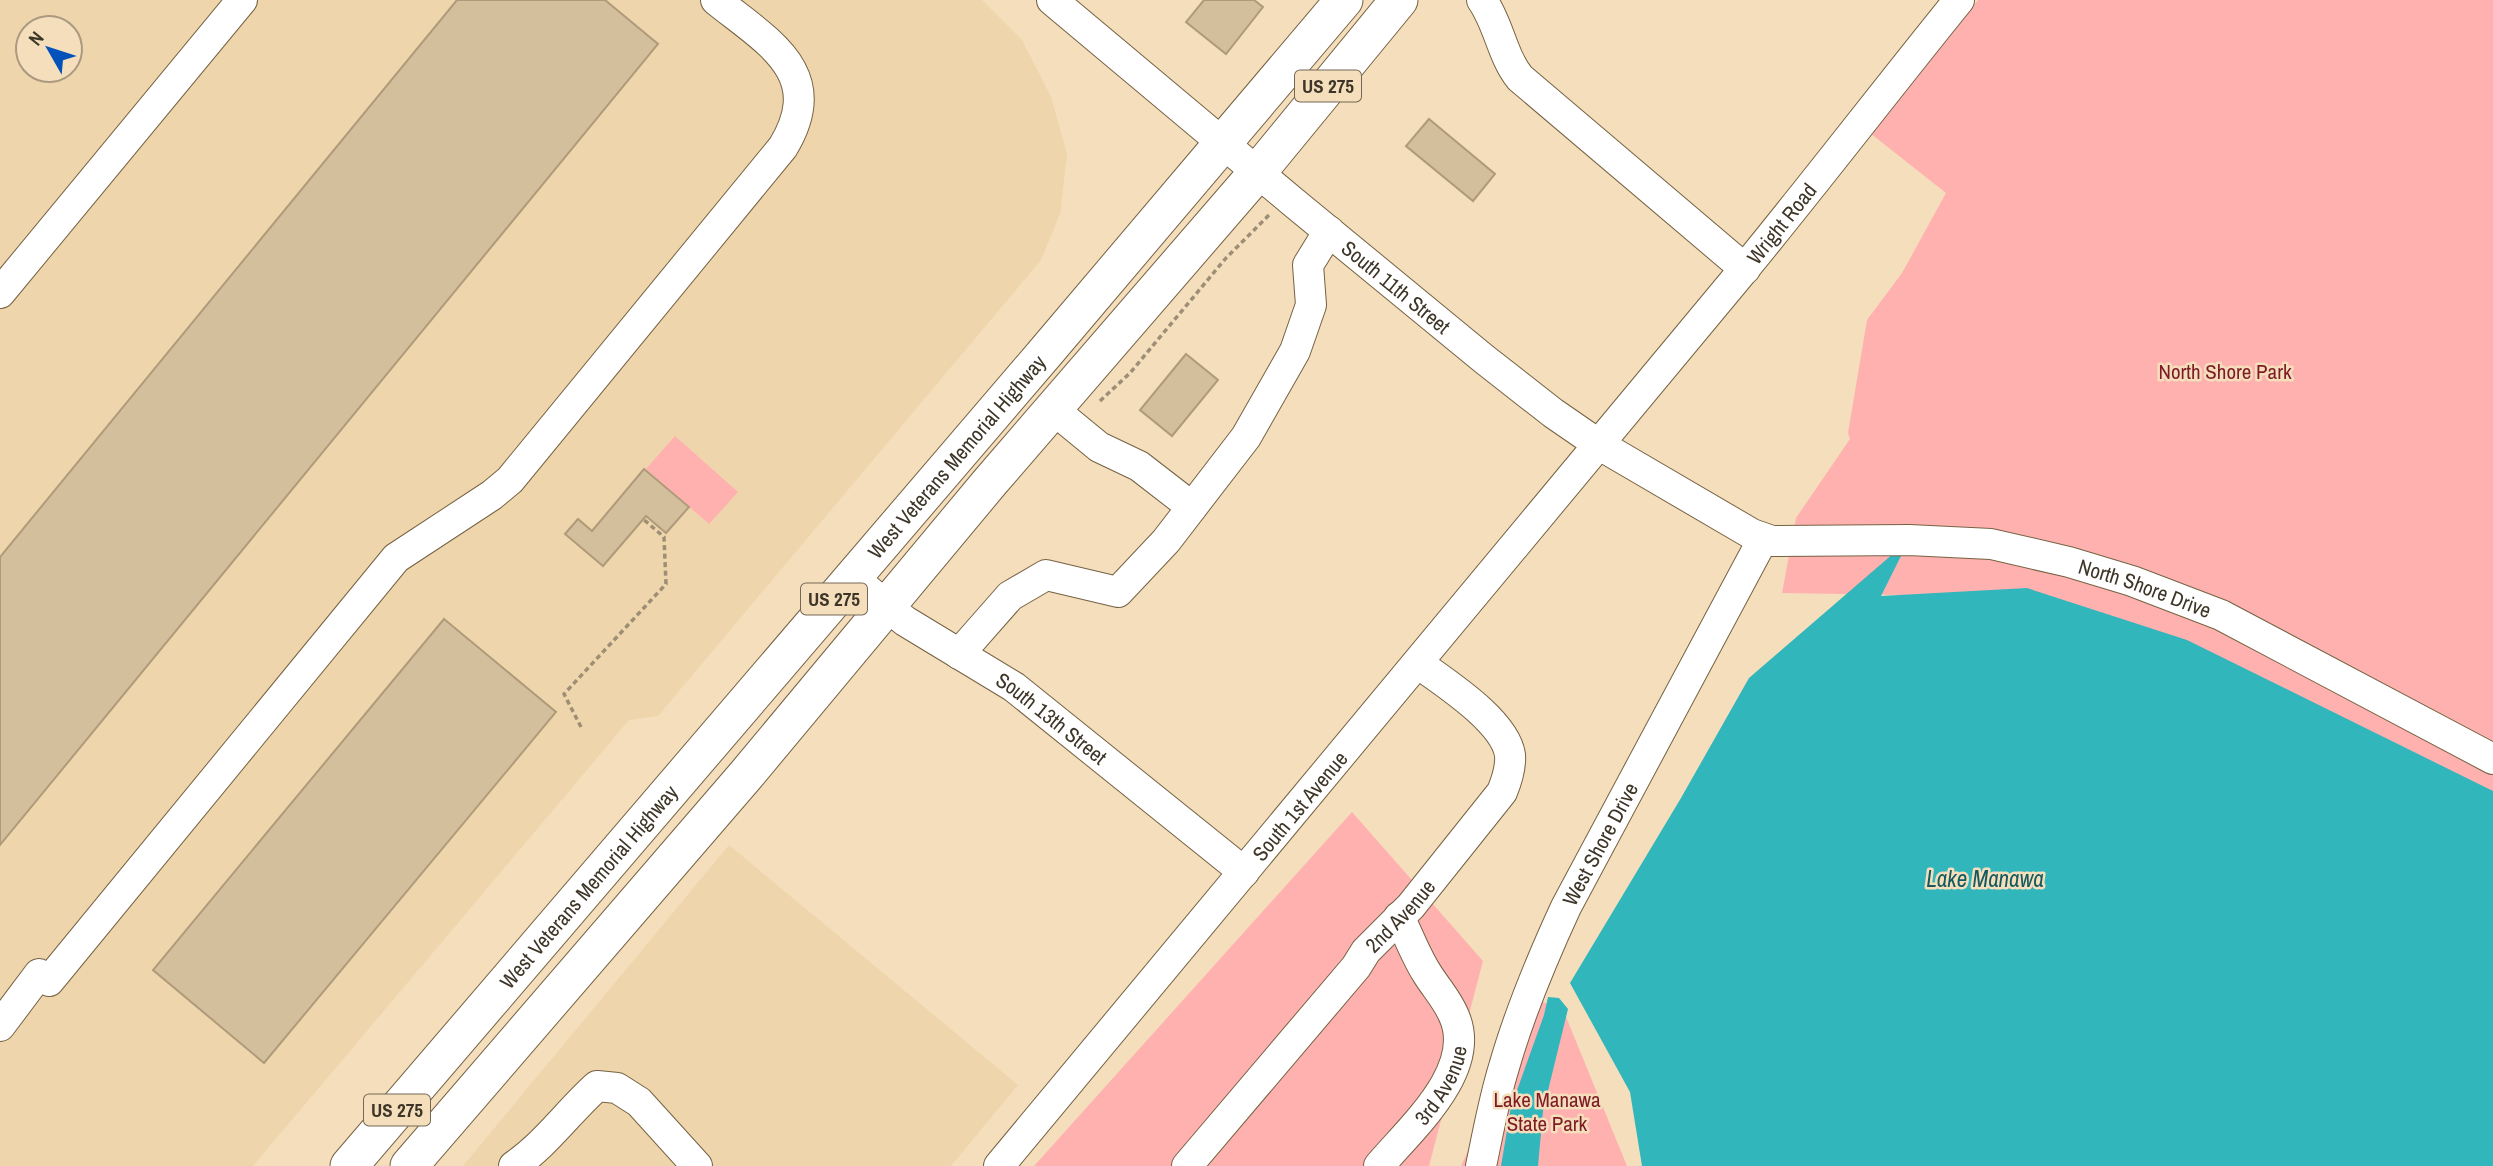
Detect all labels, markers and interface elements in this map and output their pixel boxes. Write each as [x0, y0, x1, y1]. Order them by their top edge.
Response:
north arrow [14, 14, 84, 84]
text: N [22, 26, 49, 51]
road number: US 275 [1295, 71, 1361, 102]
street label: Wright Road [1740, 177, 1823, 270]
street label: South 11th Street [1336, 233, 1457, 340]
street label: West Veterans Memorial Highway [861, 348, 1052, 565]
park label: North Shore Park [2158, 357, 2292, 386]
street label: North Shore Drive [2075, 551, 2216, 625]
road number: US 275 [801, 584, 867, 614]
street label: South 13th Street [991, 665, 1113, 771]
street label: South 1st Avenue [1245, 745, 1354, 867]
street label: West Shore Drive [1555, 777, 1645, 911]
street label: West Veterans Memorial Highway [493, 778, 684, 995]
water label: Lake Manawa [1926, 863, 2044, 894]
street label: 2nd Avenue [1358, 873, 1442, 959]
street label: 3rd Avenue [1407, 1044, 1473, 1131]
park label: Lake Manawa State Park [1493, 1085, 1601, 1138]
road number: US 275 [364, 1094, 430, 1126]

